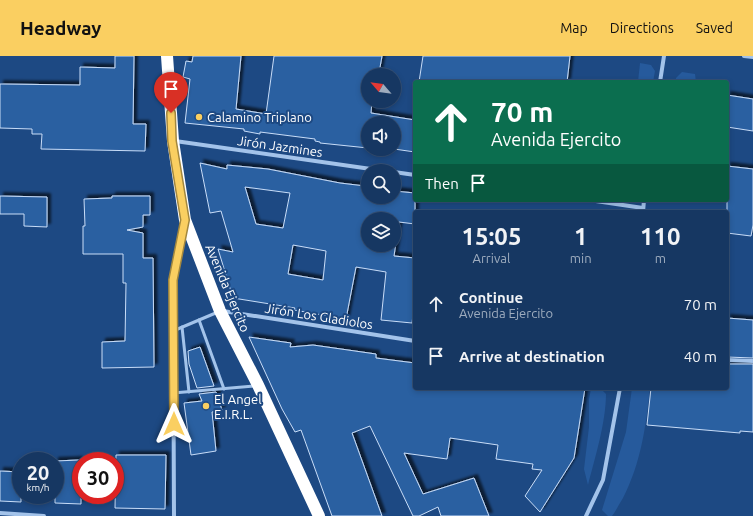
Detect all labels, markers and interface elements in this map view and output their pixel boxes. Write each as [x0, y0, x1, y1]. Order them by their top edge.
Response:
text: Headway [20, 17, 101, 39]
text: Map [560, 20, 588, 36]
text: Directions [610, 20, 674, 36]
text: Saved [696, 20, 733, 36]
north arrow [361, 68, 401, 108]
map controls [361, 68, 401, 252]
pin [154, 72, 188, 113]
icon: arrive [160, 78, 182, 100]
icon: ahead [425, 96, 477, 148]
text: 70 m [491, 96, 553, 127]
place label: Calamino Triplano [207, 110, 312, 124]
marker: Calamino Triplano [194, 112, 204, 122]
button: sound [361, 116, 401, 156]
text: Avenida Ejercito [491, 129, 621, 149]
street label: Jirón Jazmines [236, 133, 324, 159]
button: search [361, 164, 401, 204]
icon: arrive [467, 172, 489, 194]
text: Then [425, 175, 459, 192]
button: layers [361, 212, 401, 252]
text: 15:05 [461, 223, 521, 250]
text: 1 [574, 223, 587, 250]
text: 110 [640, 223, 681, 250]
street label: Avenida Ejercito [203, 242, 253, 334]
text: Arrival [472, 251, 510, 265]
text: min [570, 251, 592, 265]
text: m [655, 251, 666, 265]
text: Continue [459, 289, 523, 306]
icon: ahead [425, 293, 447, 315]
text: 70 m [684, 296, 717, 313]
street label: Jirón Los Gladiolos [264, 301, 374, 332]
text: Avenida Ejercito [459, 306, 553, 320]
icon: arrive [425, 345, 447, 367]
text: Arrive at destination [459, 348, 605, 365]
text: 40 m [684, 348, 717, 365]
place label: El Angel E.I.R.L. [214, 392, 262, 421]
marker: El Angel E.I.R.L. [201, 401, 211, 411]
position arrow [153, 403, 195, 445]
speed limit sign: 30 [72, 452, 124, 504]
text: 20 [27, 461, 49, 484]
text: km/h [26, 482, 50, 493]

